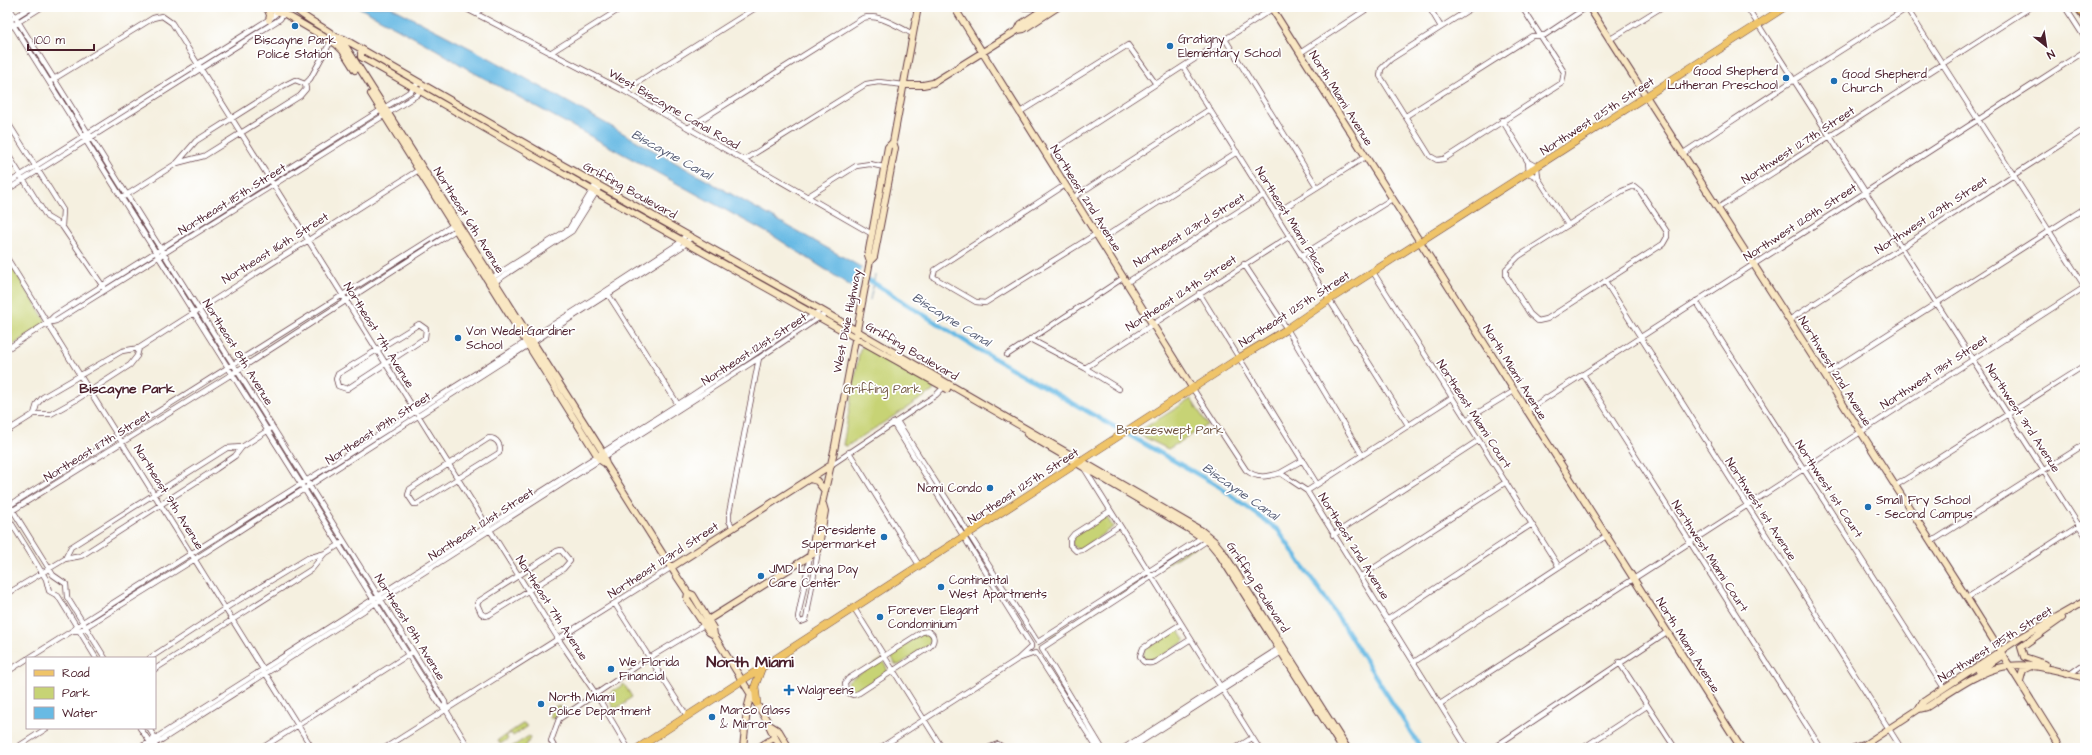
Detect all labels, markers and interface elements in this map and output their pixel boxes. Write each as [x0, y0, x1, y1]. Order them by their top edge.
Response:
marker: Biscayne Park Police Station [290, 21, 300, 31]
scale bar [28, 26, 94, 52]
north arrow [2026, 26, 2066, 66]
place label: Gratigny Elementary School [1178, 31, 1281, 63]
text: 100 m [34, 32, 65, 49]
place label: Biscayne Park Police Station [254, 32, 336, 63]
marker: Gratigny Elementary School [1165, 41, 1175, 51]
text: N [2044, 46, 2057, 62]
street label: North Miami Avenue [1304, 47, 1377, 150]
place label: Good Shepherd Lutheran Preschool [1667, 63, 1778, 94]
street label: West Biscayne Canal Road [605, 65, 742, 155]
place label: Good Shepherd Church [1842, 66, 1927, 97]
street label: Northwest 125th Street [1537, 73, 1658, 160]
marker: Good Shepherd Lutheran Preschool [1781, 73, 1791, 83]
marker: Good Shepherd Church [1829, 76, 1839, 86]
street label: Northwest 127th Street [1738, 102, 1858, 188]
water label: Biscayne Canal [628, 125, 717, 186]
street label: Northeast 2nd Avenue [1046, 142, 1126, 255]
street label: Griffing Boulevard [579, 158, 680, 224]
street label: Northeast 115th Street [175, 159, 290, 240]
street label: Northeast Miami Place [1251, 163, 1331, 278]
street label: Northeast 6th Avenue [429, 164, 508, 277]
street label: Northwest 129th Street [1872, 172, 1991, 258]
street label: Northwest 128th Street [1740, 179, 1861, 266]
street label: Northeast 123rd Street [1130, 189, 1249, 272]
street label: Northeast 116th Street [219, 209, 332, 288]
street label: Northeast 124th Street [1122, 251, 1240, 336]
street label: West Dixie Highway [829, 267, 867, 375]
street label: Northeast 125th Street [1235, 267, 1353, 352]
street label: Northeast 7th Avenue [339, 279, 418, 392]
water label: Biscayne Canal [908, 289, 996, 353]
street label: Northeast 8th Avenue [198, 296, 277, 409]
street label: Northeast 121st Street [698, 309, 810, 390]
street label: Northwest 2nd Avenue [1794, 313, 1876, 430]
street label: Griffing Boulevard [862, 318, 961, 386]
street label: North Miami Avenue [1478, 321, 1551, 424]
place label: Von Wedel-Gardiner School [466, 323, 576, 354]
street label: Northwest 131st Street [1877, 331, 1992, 414]
marker: Von Wedel-Gardiner School [453, 333, 463, 343]
street label: Northeast Miami Court [1432, 357, 1515, 472]
street label: Northwest 3rd Avenue [1981, 361, 2064, 476]
district label: Biscayne Park [79, 379, 175, 399]
park label: Griffing Park [843, 381, 921, 399]
street label: Northeast 119th Street [322, 388, 434, 469]
street label: Northeast 117th Street [41, 407, 154, 486]
park label: Breezeswept Park [1117, 422, 1224, 439]
street label: Northwest 1st Court [1791, 437, 1867, 542]
street label: Northeast 9th Avenue [129, 441, 208, 554]
street label: Northeast 125th Street [964, 444, 1082, 529]
street label: Northwest 1st Avenue [1721, 454, 1801, 565]
water label: Biscayne Canal [1198, 459, 1284, 527]
place label: Nomi Condo [918, 480, 982, 497]
marker: Nomi Condo [985, 483, 995, 493]
street label: Northeast 121st Street [425, 484, 537, 565]
street label: Northeast 2nd Avenue [1314, 490, 1394, 603]
place label: Small Fry School - Second Campus [1876, 492, 1973, 523]
street label: Northwest Miami Court [1667, 497, 1752, 616]
marker: Small Fry School - Second Campus [1863, 502, 1873, 512]
street label: Northeast 123rd Street [605, 518, 722, 603]
place label: Presidente Supermarket [802, 522, 877, 553]
marker: Presidente Supermarket [879, 532, 889, 542]
street label: Griffing Boulevard [1221, 539, 1293, 636]
street label: Northeast 7th Avenue [511, 553, 592, 664]
place label: JMD Loving Day Care Center [769, 561, 859, 592]
street label: Northeast 8th Avenue [370, 571, 449, 684]
marker: JMD Loving Day Care Center [756, 571, 766, 581]
place label: Continental West Apartments [949, 572, 1047, 603]
marker: Continental West Apartments [936, 582, 946, 592]
street label: North Miami Avenue [1651, 594, 1724, 697]
place label: Forever Elegant Condominium [888, 602, 979, 633]
street label: Northwest 135th Street [1935, 602, 2056, 687]
marker: Forever Elegant Condominium [875, 612, 885, 622]
district label: North Miami [706, 651, 794, 673]
place label: We Florida Financial [619, 654, 679, 685]
legend [26, 657, 156, 729]
marker: We Florida Financial [606, 664, 616, 674]
text: Road [62, 665, 90, 682]
place label: Walgreens [797, 682, 854, 700]
text: Park [62, 685, 90, 702]
marker: Walgreens [784, 685, 794, 695]
place label: North Miami Police Department [549, 689, 651, 720]
marker: North Miami Police Department [536, 699, 546, 709]
place label: Marco Glass & Mirror [720, 702, 790, 733]
text: Water [62, 705, 98, 722]
marker: Marco Glass & Mirror [707, 712, 717, 722]

